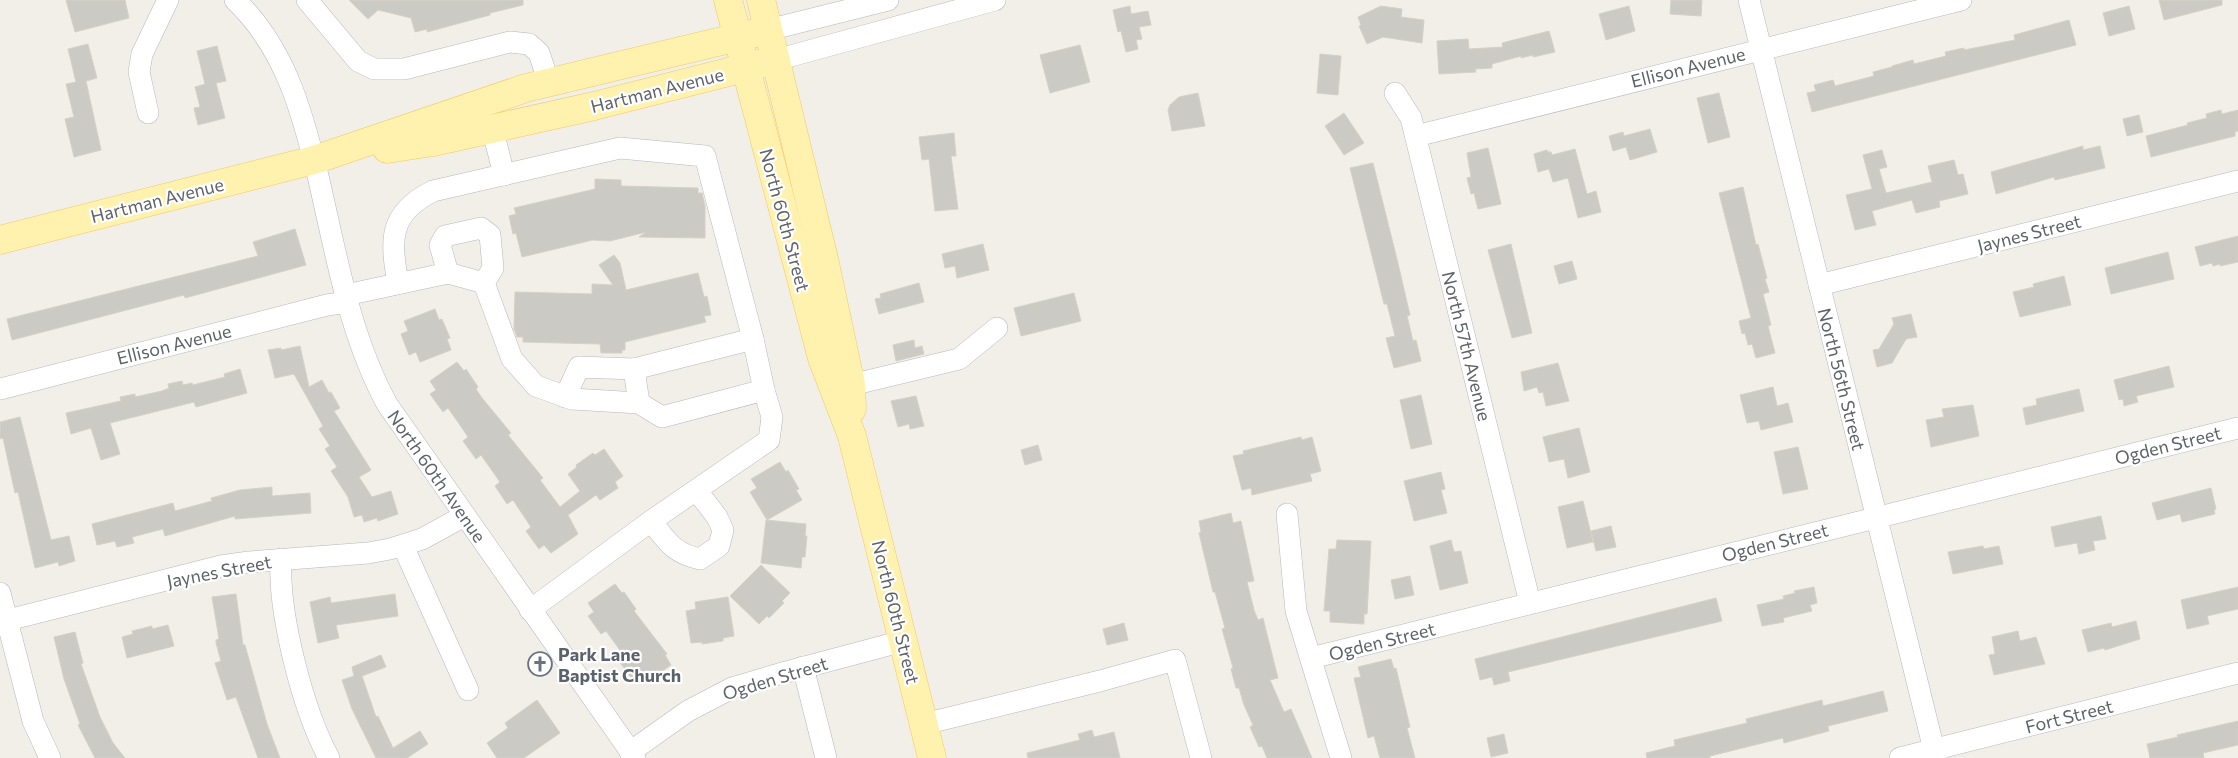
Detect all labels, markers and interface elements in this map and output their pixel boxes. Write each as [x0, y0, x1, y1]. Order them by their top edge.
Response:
street label: Ellison Avenue [1628, 42, 1748, 92]
street label: Hartman Avenue [588, 63, 726, 117]
street label: North 60th Street [755, 146, 815, 294]
street label: Hartman Avenue [88, 173, 226, 227]
street label: Jaynes Street [1975, 209, 2083, 257]
street label: North 57th Avenue [1438, 269, 1496, 423]
street label: North 56th Street [1814, 306, 1870, 452]
street label: Ellison Avenue [114, 319, 234, 369]
street label: North 60th Avenue [383, 406, 491, 546]
street label: Ogden Street [2113, 421, 2223, 469]
street label: Ogden Street [1720, 518, 1830, 566]
street label: North 60th Street [868, 538, 924, 686]
street label: Jaynes Street [165, 550, 273, 592]
street label: Ogden Street [1327, 617, 1437, 665]
place label: Park Lane Baptist Church [558, 643, 681, 686]
church icon: Park Lane Baptist Church [527, 651, 553, 677]
street label: Ogden Street [720, 652, 830, 704]
street label: Fort Street [2023, 694, 2115, 738]

